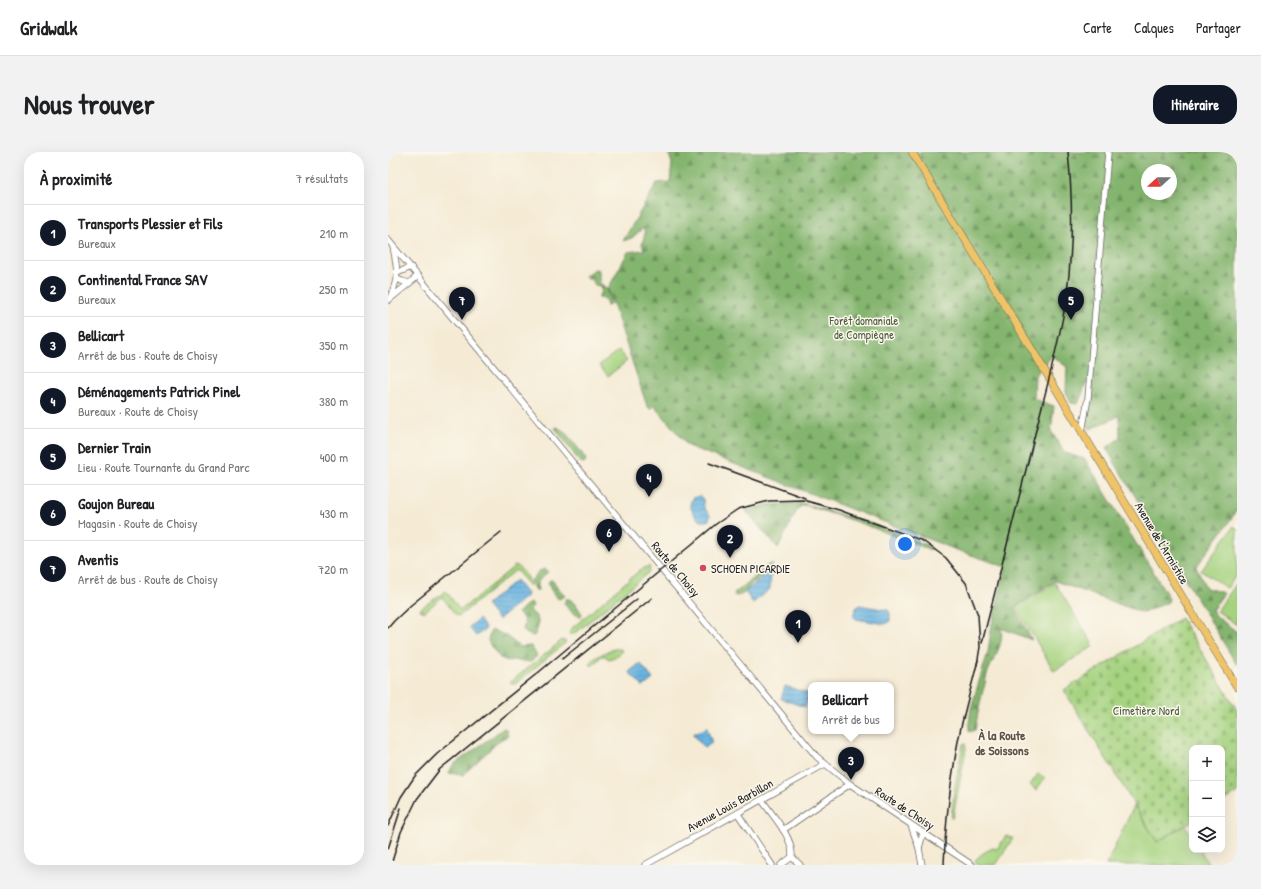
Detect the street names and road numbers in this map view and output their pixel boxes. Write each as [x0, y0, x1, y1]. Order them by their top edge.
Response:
street label: Avenue de l'Armistice [1131, 499, 1193, 587]
street label: Route de Choisy [648, 538, 704, 600]
street label: Avenue Louis Barbillon [684, 774, 776, 836]
street label: Route de Choisy [872, 782, 938, 834]

